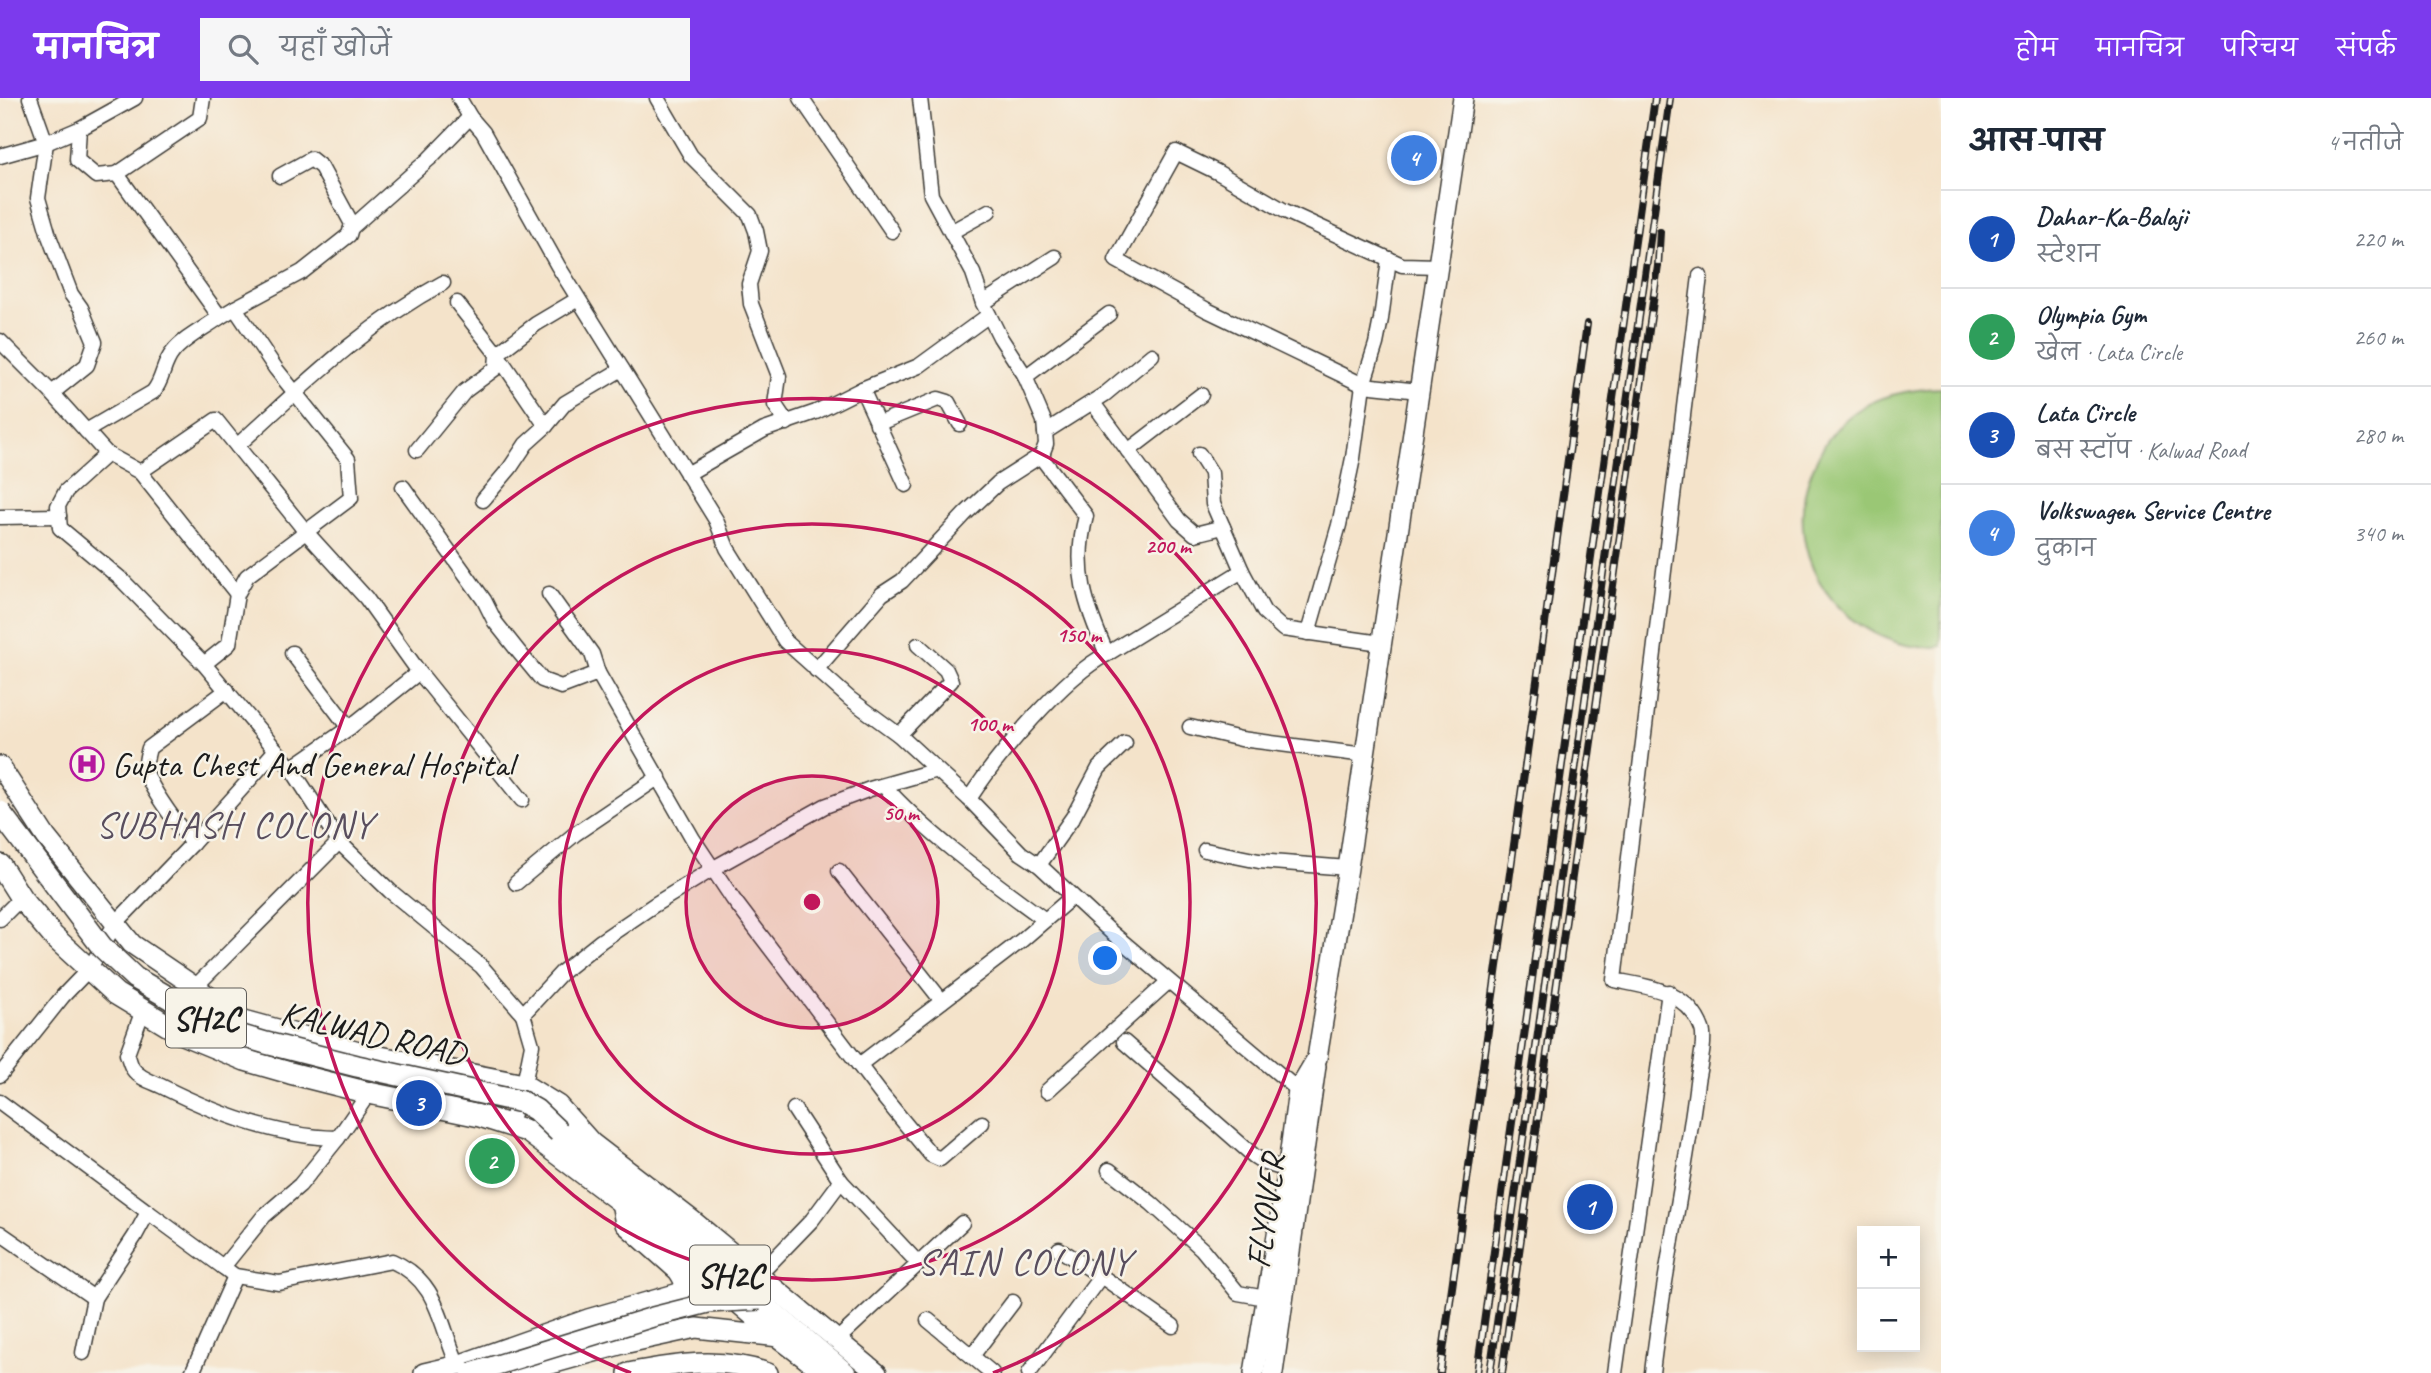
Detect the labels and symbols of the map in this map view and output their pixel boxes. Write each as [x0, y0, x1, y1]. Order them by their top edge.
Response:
pin: 4 [1391, 132, 1437, 184]
text: 200 m [1145, 533, 1193, 559]
text: 150 m [1056, 622, 1104, 648]
text: 100 m [967, 711, 1015, 737]
place label: Gupta Chest And General Hospital [112, 742, 520, 787]
hospital icon: Gupta Chest And General Hospital [68, 745, 106, 783]
text: 50 m [883, 800, 921, 826]
district label: SUBHASH COLONY [96, 801, 379, 848]
centre of rings [800, 890, 824, 914]
your location [1088, 941, 1122, 975]
road number: SH2C [166, 988, 246, 1048]
street label: KALWAD ROAD [276, 990, 472, 1077]
pin: 3 [396, 1077, 442, 1129]
pin: 2 [469, 1135, 515, 1187]
street label: FLYOVER [1235, 1148, 1296, 1271]
pin: 1 [1567, 1181, 1613, 1233]
district label: SAIN COLONY [918, 1238, 1138, 1285]
road number: SH2C [690, 1246, 770, 1304]

